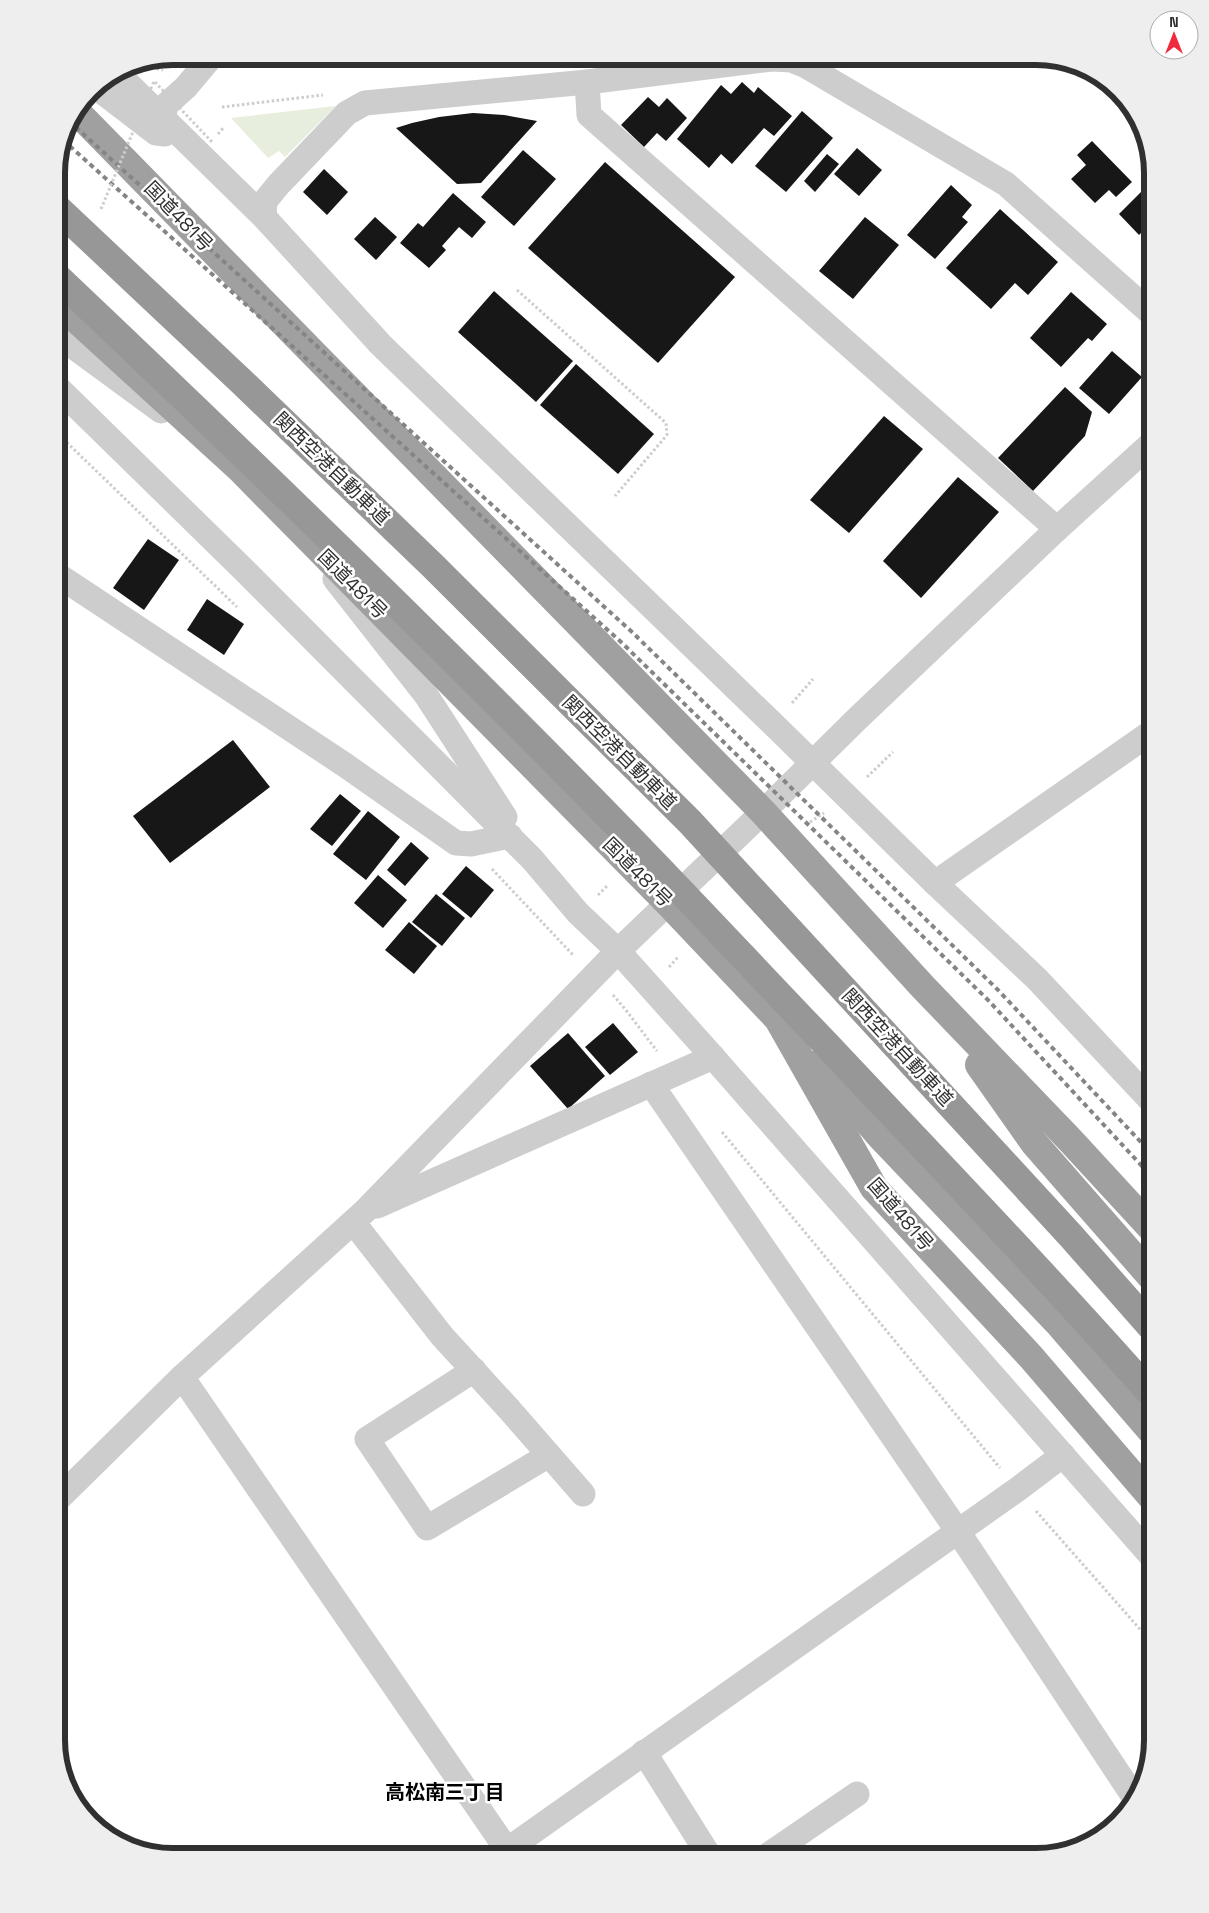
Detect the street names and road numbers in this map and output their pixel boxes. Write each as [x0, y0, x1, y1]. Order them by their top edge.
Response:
street label: 国道481号 [139, 176, 218, 257]
street label: 関西空港自動車道 [268, 407, 395, 530]
street label: 国道481号 [312, 544, 393, 625]
street label: 関西空港自動車道 [557, 690, 682, 815]
street label: 国道481号 [597, 832, 678, 913]
street label: 関西空港自動車道 [837, 983, 959, 1111]
street label: 国道481号 [862, 1173, 939, 1256]

